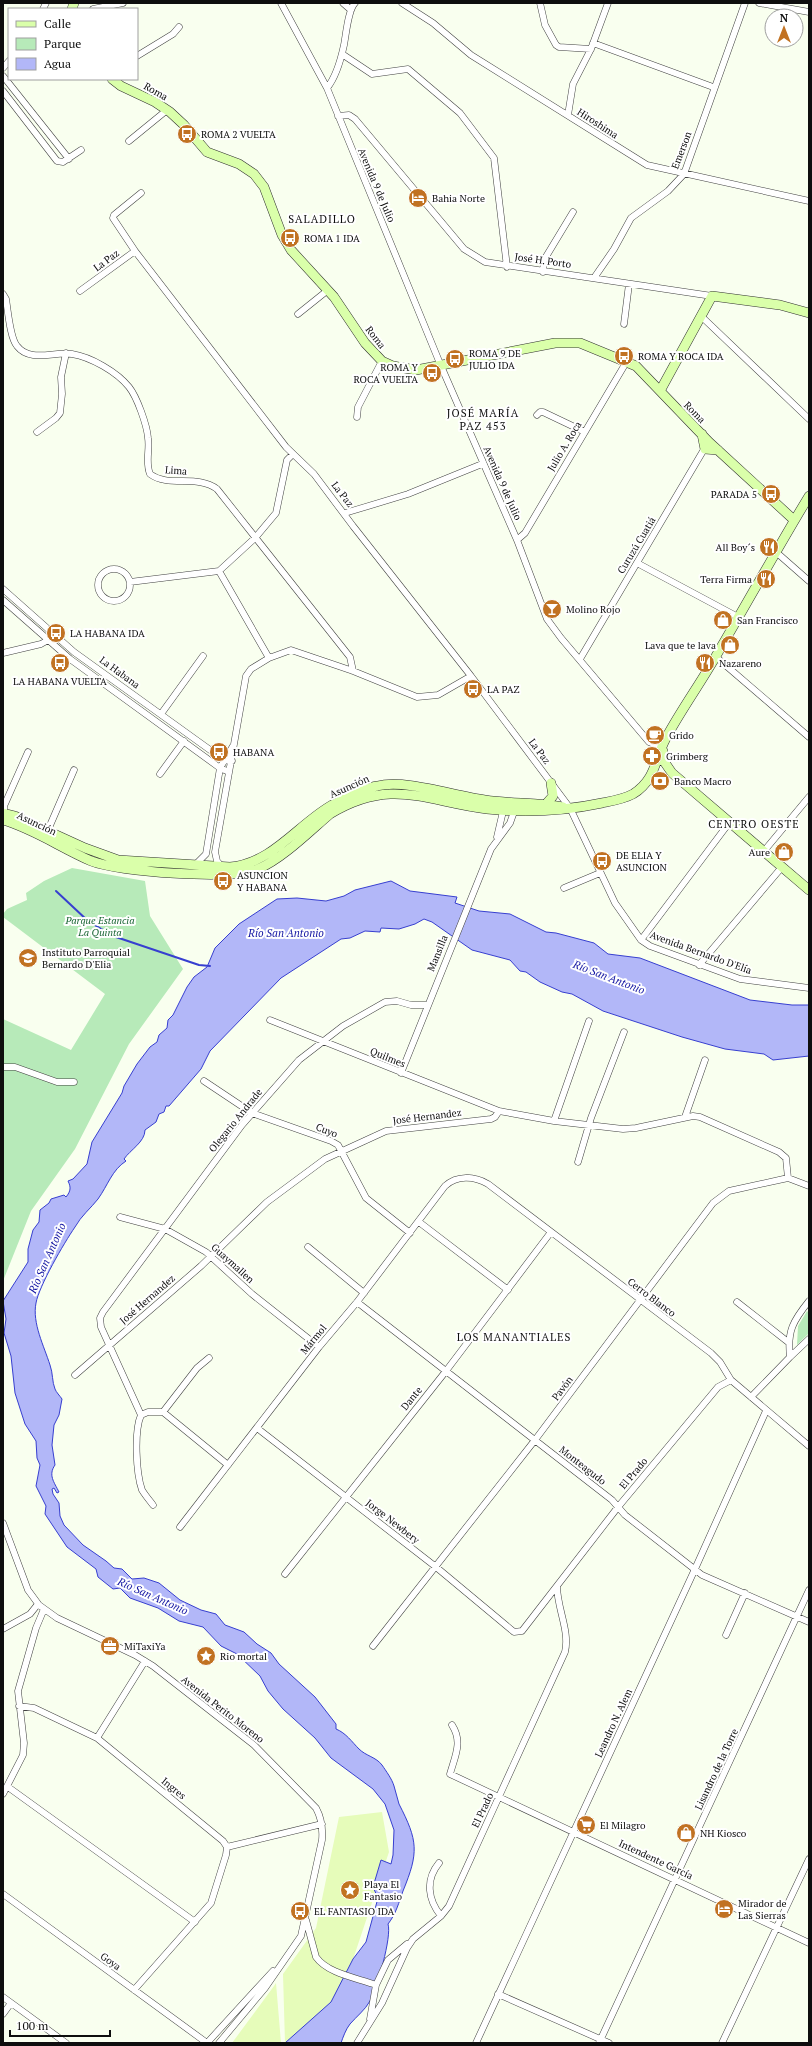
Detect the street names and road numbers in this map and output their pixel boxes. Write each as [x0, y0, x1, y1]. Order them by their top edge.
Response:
street label: Roma [142, 80, 170, 103]
street label: Hiroshima [575, 105, 621, 142]
street label: Emerson [668, 130, 695, 171]
street label: Avenida 9 de Julio [355, 146, 398, 225]
street label: La Paz [91, 247, 122, 274]
street label: José H. Porto [514, 250, 573, 271]
street label: Roma [363, 323, 389, 351]
street label: Roma [681, 399, 708, 426]
street label: Julio A. Roca [544, 419, 584, 474]
street label: Avenida 9 de Julio [480, 444, 525, 523]
street label: Lima [164, 463, 187, 478]
street label: La Paz [329, 479, 357, 510]
street label: Curuzú Cuatiá [614, 515, 658, 576]
street label: La Habana [97, 653, 142, 691]
street label: La Paz [526, 736, 554, 767]
street label: Asunción [327, 772, 371, 801]
street label: Asunción [15, 809, 59, 838]
street label: Avenida Bernardo D'Elía [648, 928, 753, 977]
street label: Mansilla [424, 933, 451, 973]
street label: Quilmes [368, 1044, 407, 1070]
street label: Olegario Andrade [206, 1086, 265, 1155]
street label: José Hernandez [392, 1106, 462, 1127]
street label: Cuyo [314, 1120, 340, 1141]
street label: Guaymallen [208, 1241, 257, 1286]
street label: José Hernandez [117, 1272, 178, 1327]
street label: Cerro Blanco [625, 1275, 679, 1320]
street label: Mármol [297, 1322, 329, 1357]
street label: Pavón [549, 1373, 576, 1403]
street label: Dante [398, 1384, 425, 1413]
street label: Monteagudo [557, 1443, 609, 1488]
street label: El Prado [616, 1455, 651, 1492]
street label: Jorge Newbery [363, 1496, 423, 1547]
street label: Avenida Perito Moreno [179, 1673, 267, 1746]
street label: Leandro N. Alem [592, 1686, 635, 1760]
street label: Lisandro de la Torre [692, 1726, 741, 1812]
street label: Ingres [159, 1775, 189, 1802]
street label: El Prado [469, 1790, 496, 1830]
street label: Intendente García [617, 1837, 695, 1882]
street label: Goya [98, 1950, 124, 1973]

